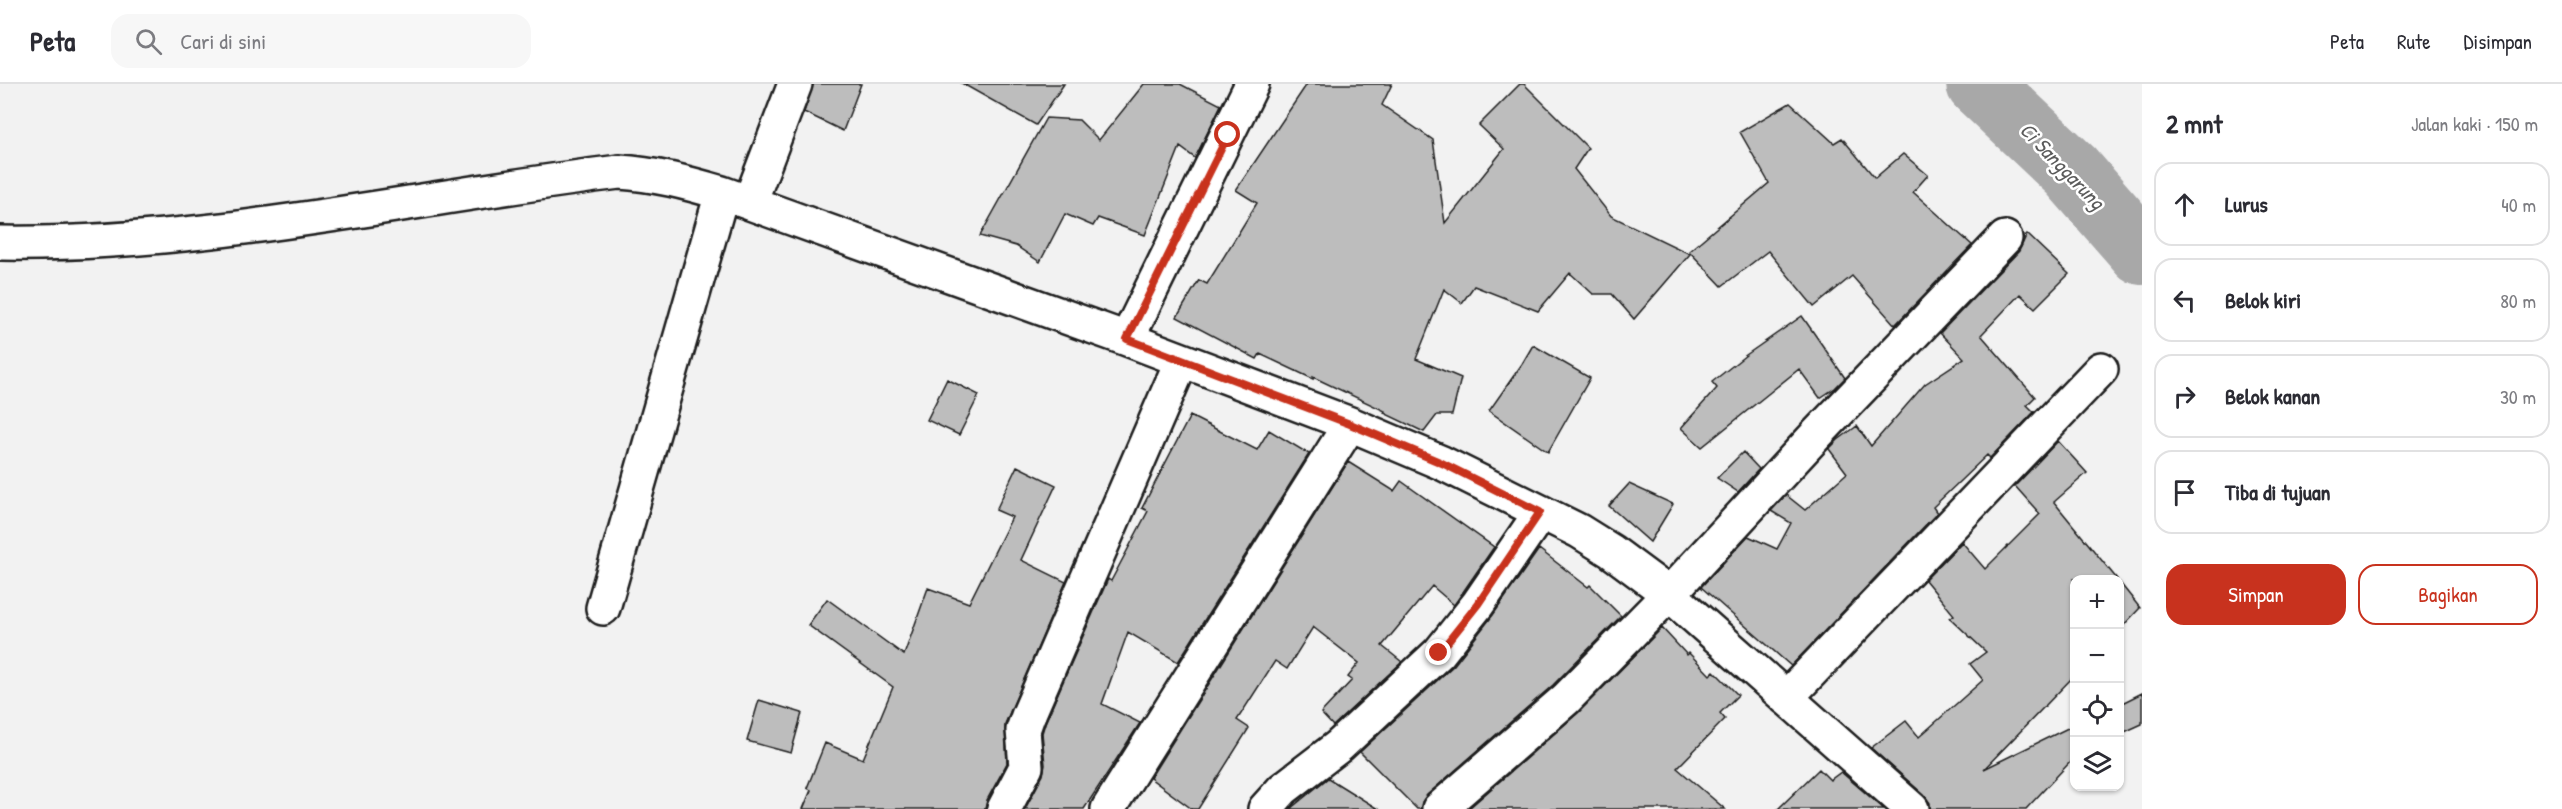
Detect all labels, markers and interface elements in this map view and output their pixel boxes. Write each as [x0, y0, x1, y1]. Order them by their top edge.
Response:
search box [111, 14, 531, 68]
text: Peta [30, 22, 75, 60]
icon: search [132, 25, 165, 58]
text: Cari di sini [180, 26, 266, 56]
text: Peta [2330, 27, 2364, 56]
text: Rute [2397, 27, 2431, 56]
text: Disimpan [2464, 27, 2532, 56]
text: 2 mnt [2166, 106, 2223, 141]
text: Jalan kaki · 150 m [2411, 110, 2538, 137]
water label: Ci Sanggarung [2013, 116, 2112, 217]
route start [1214, 121, 1240, 147]
icon: ahead [2168, 188, 2201, 221]
text: Lurus [2225, 189, 2268, 219]
text: 40 m [2501, 191, 2536, 218]
icon: left [2168, 284, 2201, 317]
text: Belok kiri [2225, 285, 2301, 315]
text: 80 m [2500, 287, 2536, 314]
icon: right [2168, 380, 2201, 413]
text: Belok kanan [2225, 381, 2320, 411]
text: 30 m [2500, 383, 2536, 410]
icon: arrive [2168, 476, 2201, 509]
text: Tiba di tujuan [2225, 477, 2330, 507]
button: Simpan [2166, 564, 2346, 625]
button: Bagikan [2358, 564, 2538, 625]
map controls [2070, 575, 2124, 791]
button: + [2070, 575, 2124, 629]
button: − [2070, 629, 2124, 683]
route end [1425, 639, 1451, 665]
button: locate [2070, 683, 2124, 737]
button: layers [2070, 737, 2124, 791]

